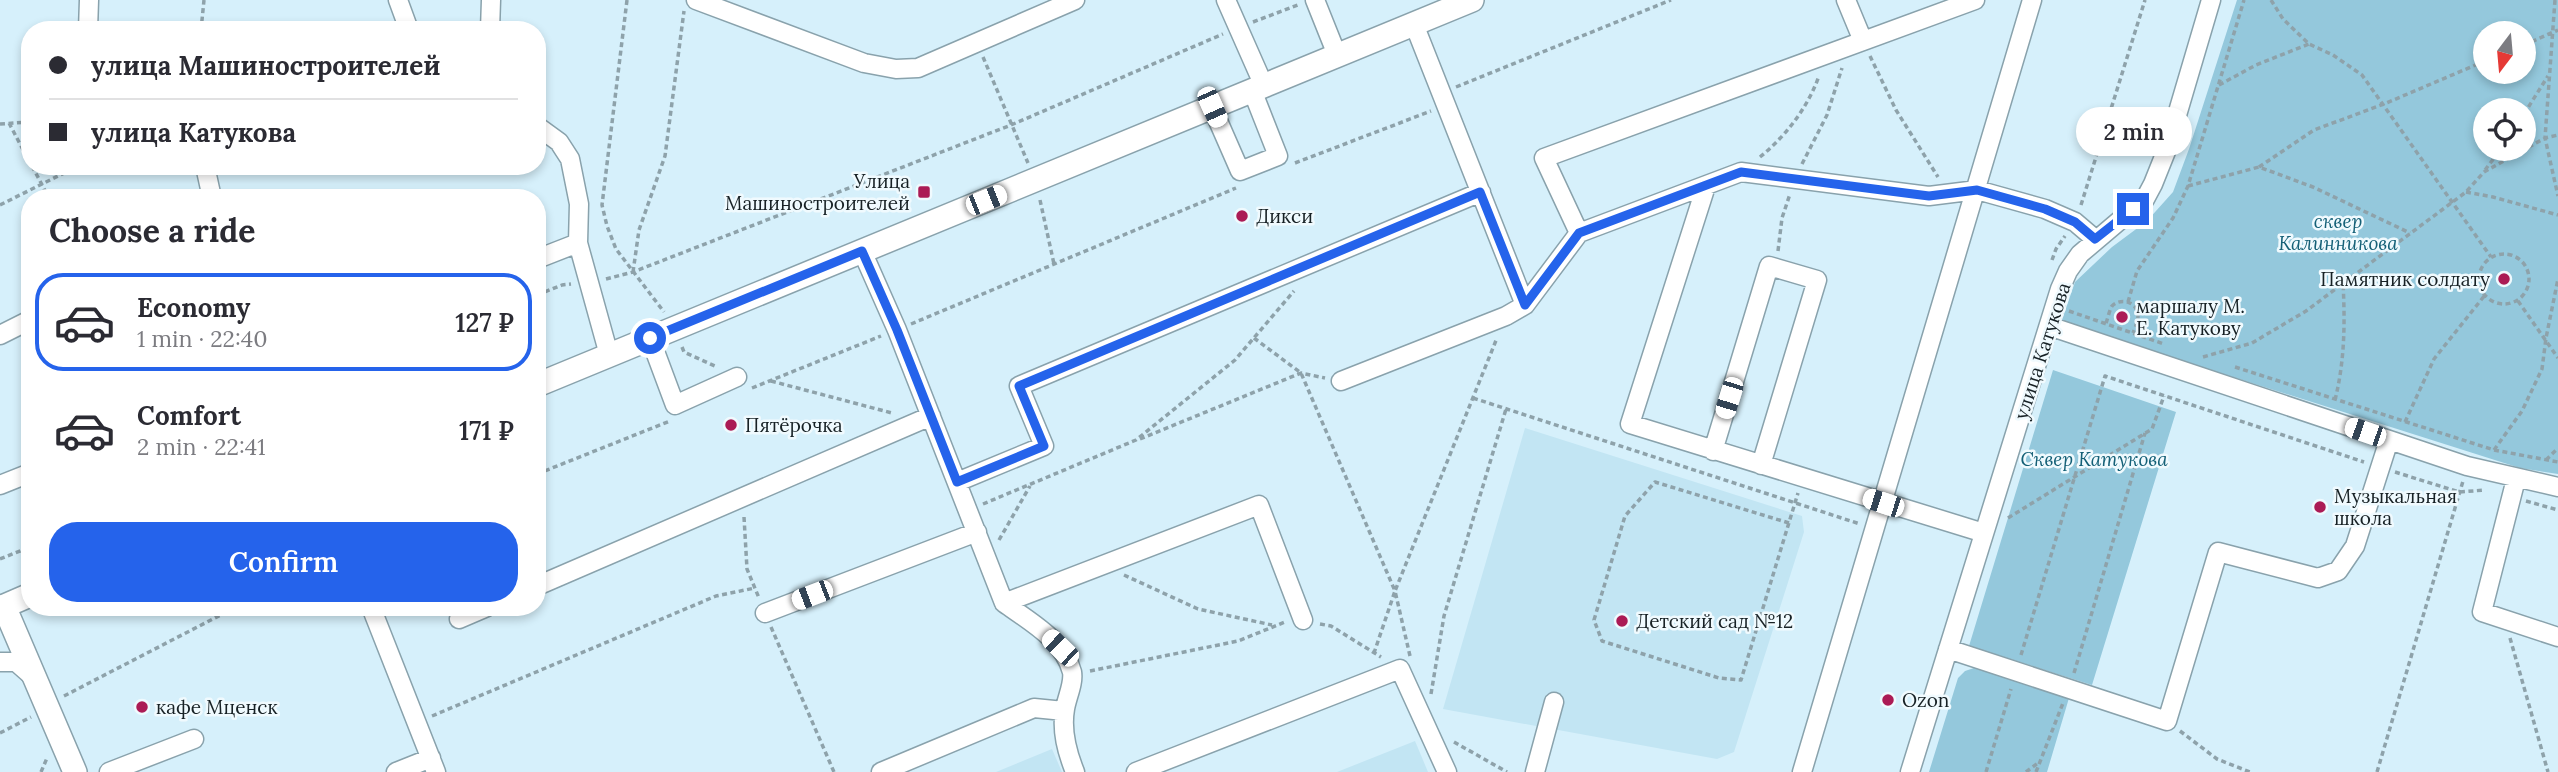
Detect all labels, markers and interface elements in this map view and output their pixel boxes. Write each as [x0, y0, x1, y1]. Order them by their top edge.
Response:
north arrow [2473, 21, 2536, 84]
map controls [2473, 21, 2536, 161]
text: улица Машиностроителей [91, 49, 440, 82]
car [1194, 84, 1231, 130]
button: locate [2473, 98, 2536, 161]
callout: 2 min [2075, 108, 2191, 156]
text: улица Катукова [91, 116, 296, 149]
text: 2 min [2104, 117, 2164, 146]
place label: Улица Машиностроителей [725, 169, 910, 215]
car [963, 182, 1010, 218]
marker: Улица Машиностроителей [916, 184, 932, 200]
route end [2117, 193, 2149, 225]
place label: Дикси [1256, 204, 1313, 228]
marker: Дикси [1234, 208, 1250, 224]
park label: сквер Калинникова [2278, 209, 2398, 255]
text: Choose a ride [49, 210, 256, 251]
place label: Памятник солдату [2320, 267, 2490, 291]
marker: Памятник солдату [2496, 271, 2512, 287]
street label: улица Катукова [2009, 279, 2076, 423]
icon: car [53, 291, 116, 354]
text: Economy [137, 291, 250, 324]
place label: маршалу М. Е. Катукову [2136, 294, 2245, 340]
text: 127 ₽ [455, 306, 514, 339]
marker: маршалу М. Е. Катукову [2114, 309, 2130, 325]
route start [634, 322, 666, 354]
text: 1 min · 22:40 [137, 324, 267, 353]
car [1713, 375, 1746, 421]
icon: car [53, 399, 116, 462]
text: Comfort [137, 399, 241, 432]
place label: Пятёрочка [745, 413, 843, 437]
text: 171 ₽ [459, 414, 514, 447]
car [2342, 415, 2389, 449]
marker: Пятёрочка [723, 417, 739, 433]
text: 2 min · 22:41 [137, 432, 266, 461]
park label: Сквер Катукова [2020, 447, 2168, 471]
place label: Музыкальная школа [2334, 484, 2457, 530]
car [1860, 487, 1907, 519]
marker: Музыкальная школа [2312, 499, 2328, 515]
button: Confirm [49, 522, 518, 602]
car [789, 578, 836, 612]
place label: Детский сад №12 [1636, 609, 1793, 633]
marker: Детский сад №12 [1614, 613, 1630, 629]
car [1038, 626, 1083, 670]
place label: Ozon [1902, 688, 1949, 712]
marker: Ozon [1880, 692, 1896, 708]
place label: кафе Мценск [156, 695, 278, 719]
marker: кафе Мценск [134, 699, 150, 715]

